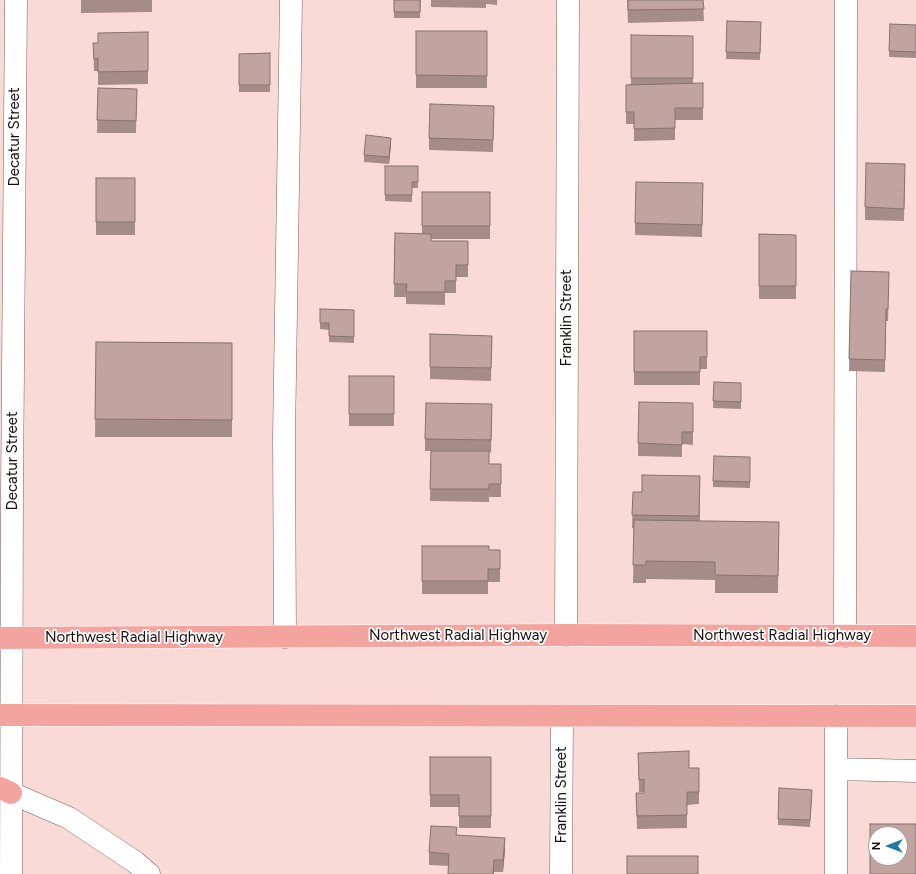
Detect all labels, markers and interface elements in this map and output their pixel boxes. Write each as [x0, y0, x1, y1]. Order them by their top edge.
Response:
street label: Decatur Street [6, 87, 24, 187]
street label: Franklin Street [558, 269, 576, 367]
street label: Decatur Street [4, 411, 22, 511]
street label: Northwest Radial Highway [369, 627, 547, 645]
street label: Northwest Radial Highway [693, 627, 871, 645]
street label: Northwest Radial Highway [45, 629, 223, 647]
street label: Franklin Street [553, 746, 571, 844]
north arrow [868, 826, 908, 866]
text: N [870, 842, 883, 850]

